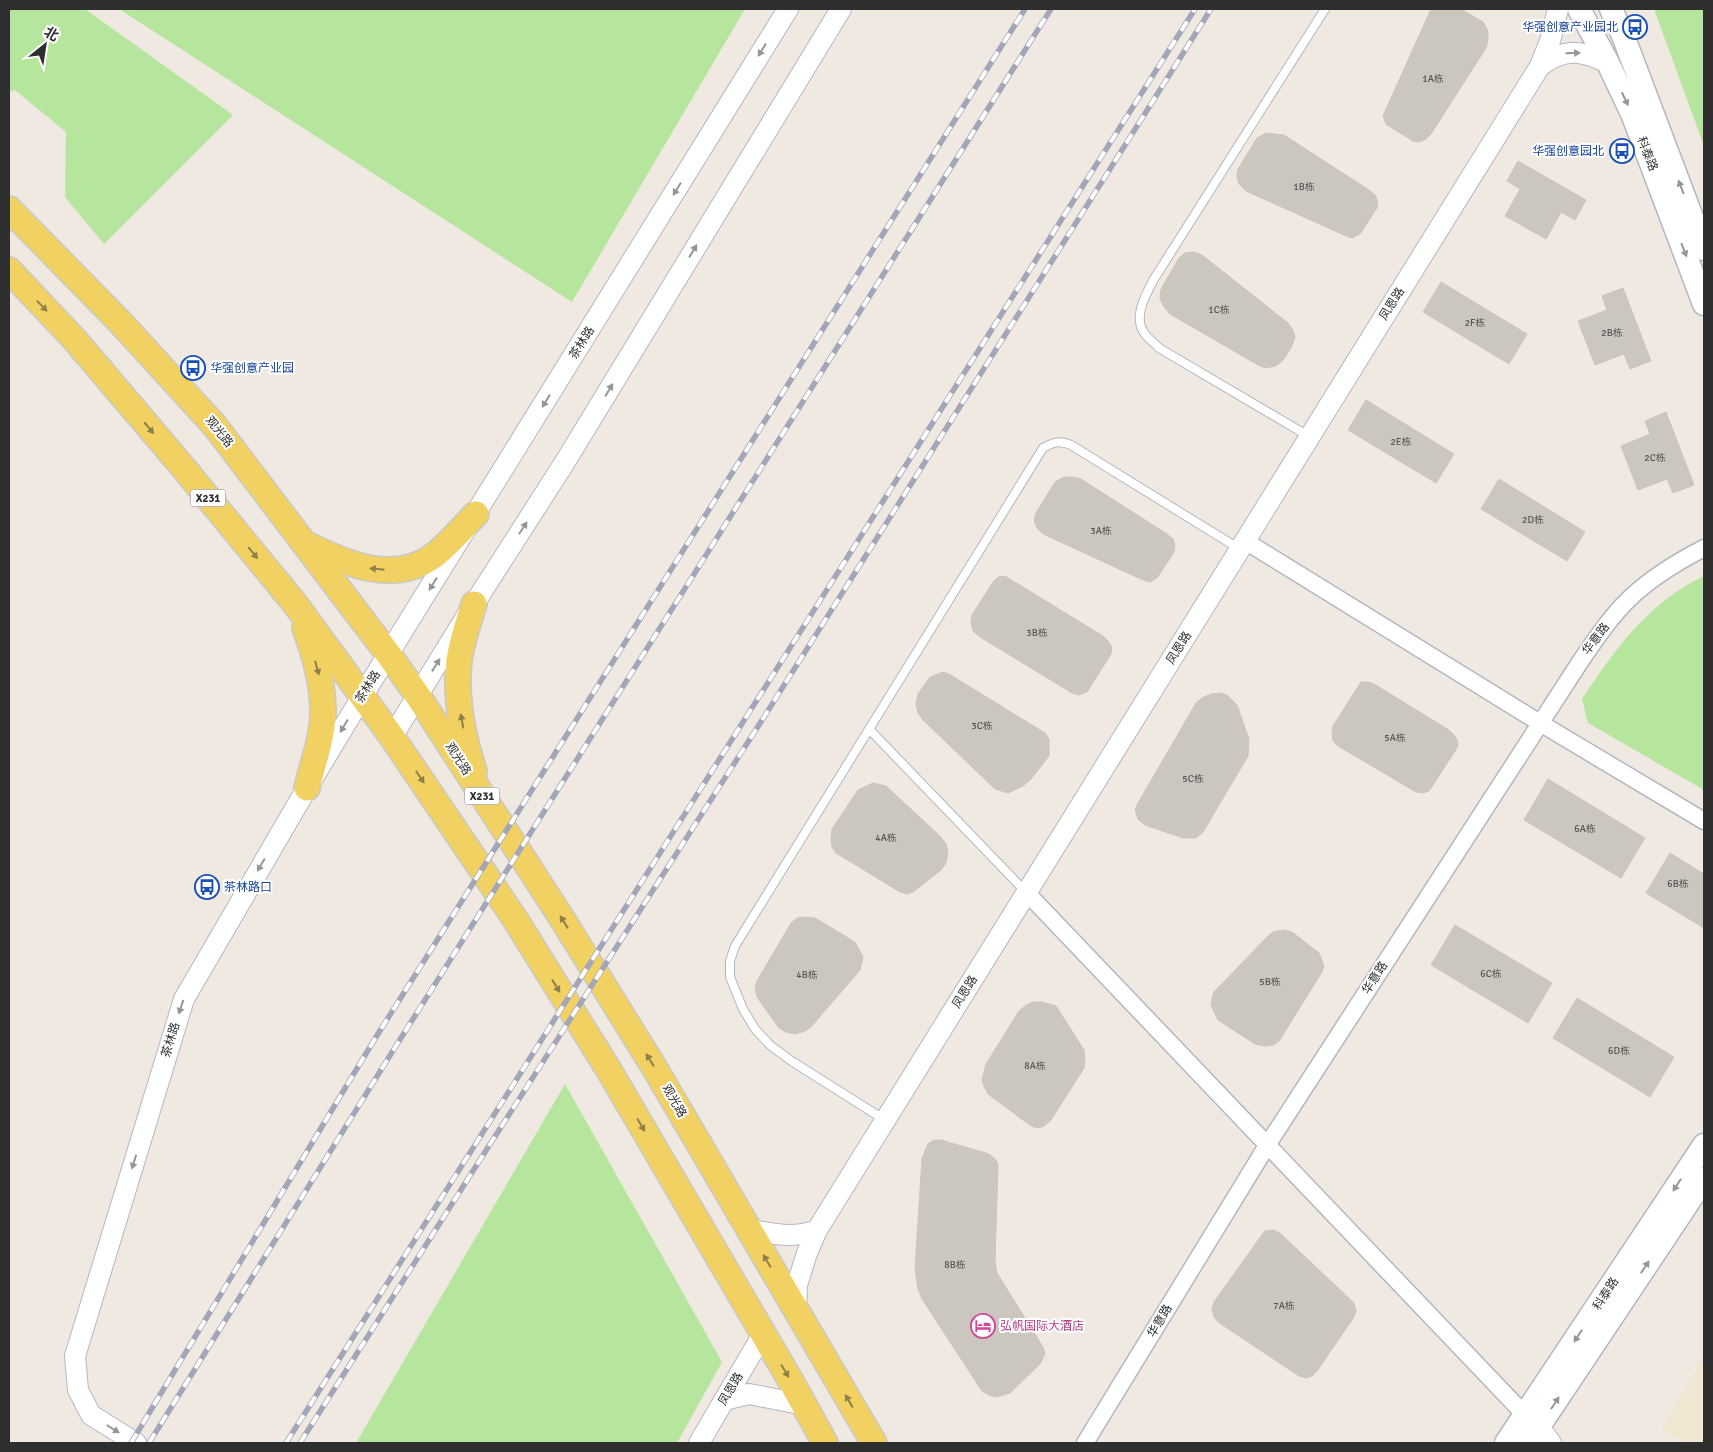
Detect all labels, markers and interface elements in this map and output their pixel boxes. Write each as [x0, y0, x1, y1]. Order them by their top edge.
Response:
bus stop icon: 华强创意产业园北 [1622, 14, 1648, 40]
north arrow [20, 20, 70, 70]
place label: 华强创意产业园北 [1522, 20, 1618, 35]
text: 北 [41, 23, 62, 45]
one-way arrow [758, 44, 767, 57]
one-way arrow [1565, 49, 1581, 57]
house number: 1A栋 [1422, 73, 1444, 85]
one-way arrow [1621, 92, 1629, 106]
street label: 科泰路 [1634, 135, 1660, 173]
bus stop icon: 华强创意园北 [1609, 138, 1635, 164]
place label: 华强创意园北 [1532, 144, 1604, 159]
one-way arrow [1677, 179, 1685, 194]
house number: 1B栋 [1293, 181, 1315, 193]
one-way arrow [672, 182, 682, 195]
one-way arrow [1681, 243, 1688, 258]
one-way arrow [689, 245, 698, 258]
street label: 凤恩路 [1376, 285, 1408, 323]
one-way arrow [36, 299, 48, 311]
house number: 1C栋 [1208, 304, 1230, 316]
house number: 2F栋 [1465, 317, 1485, 329]
street label: 茶林路 [566, 324, 598, 362]
house number: 2B栋 [1601, 327, 1623, 339]
bus stop icon: 华强创意产业园 [180, 355, 206, 381]
place label: 华强创意产业园 [210, 361, 294, 376]
one-way arrow [605, 384, 614, 397]
one-way arrow [541, 395, 550, 408]
street label: 观光路 [202, 413, 236, 451]
one-way arrow [144, 421, 155, 434]
house number: 2E栋 [1390, 436, 1412, 448]
house number: 2C栋 [1644, 452, 1666, 464]
road number: X231 [190, 489, 226, 506]
house number: 2D栋 [1522, 514, 1544, 526]
one-way arrow [518, 522, 528, 535]
house number: 3A栋 [1090, 525, 1112, 537]
one-way arrow [247, 547, 258, 559]
one-way arrow [369, 565, 385, 573]
one-way arrow [428, 578, 437, 591]
street label: 华意路 [1579, 620, 1613, 658]
house number: 3B栋 [1026, 627, 1048, 639]
street label: 凤恩路 [1163, 629, 1195, 667]
one-way arrow [432, 659, 441, 672]
one-way arrow [314, 660, 322, 675]
street label: 茶林路 [352, 668, 384, 706]
one-way arrow [458, 713, 466, 729]
one-way arrow [340, 719, 349, 732]
house number: 3C栋 [971, 720, 993, 732]
house number: 5A栋 [1384, 732, 1406, 744]
street label: 观光路 [442, 740, 474, 778]
one-way arrow [415, 770, 425, 784]
house number: 5C栋 [1182, 773, 1204, 785]
road number: X231 [464, 788, 500, 804]
house number: 6A栋 [1574, 823, 1596, 835]
house number: 4A栋 [875, 832, 897, 844]
one-way arrow [257, 859, 266, 872]
bus stop icon: 茶林路口 [194, 874, 220, 900]
house number: 6B栋 [1667, 878, 1689, 890]
place label: 茶林路口 [224, 880, 272, 895]
one-way arrow [559, 915, 569, 929]
street label: 华意路 [1359, 959, 1391, 997]
house number: 6C栋 [1480, 968, 1502, 980]
house number: 4B栋 [796, 969, 818, 981]
street label: 凤恩路 [949, 973, 981, 1011]
house number: 5B栋 [1259, 976, 1281, 988]
one-way arrow [552, 980, 561, 993]
one-way arrow [177, 999, 185, 1014]
street label: 茶林路 [159, 1021, 183, 1059]
house number: 6D栋 [1608, 1045, 1630, 1057]
one-way arrow [645, 1053, 655, 1067]
house number: 8A栋 [1024, 1060, 1046, 1072]
street label: 观光路 [659, 1082, 689, 1120]
one-way arrow [636, 1119, 645, 1132]
one-way arrow [129, 1155, 137, 1170]
one-way arrow [1673, 1179, 1682, 1192]
one-way arrow [762, 1254, 771, 1267]
house number: 8B栋 [944, 1259, 966, 1271]
one-way arrow [1640, 1261, 1650, 1274]
street label: 科泰路 [1590, 1275, 1622, 1313]
house number: 7A栋 [1273, 1300, 1295, 1312]
street label: 华意路 [1144, 1302, 1176, 1340]
hotel icon: 弘帆国际大酒店 [970, 1313, 996, 1339]
place label: 弘帆国际大酒店 [1000, 1319, 1084, 1334]
one-way arrow [1573, 1329, 1583, 1342]
one-way arrow [781, 1364, 790, 1378]
street label: 凤恩路 [715, 1370, 747, 1408]
one-way arrow [845, 1394, 853, 1409]
one-way arrow [1550, 1396, 1560, 1409]
one-way arrow [107, 1425, 120, 1434]

